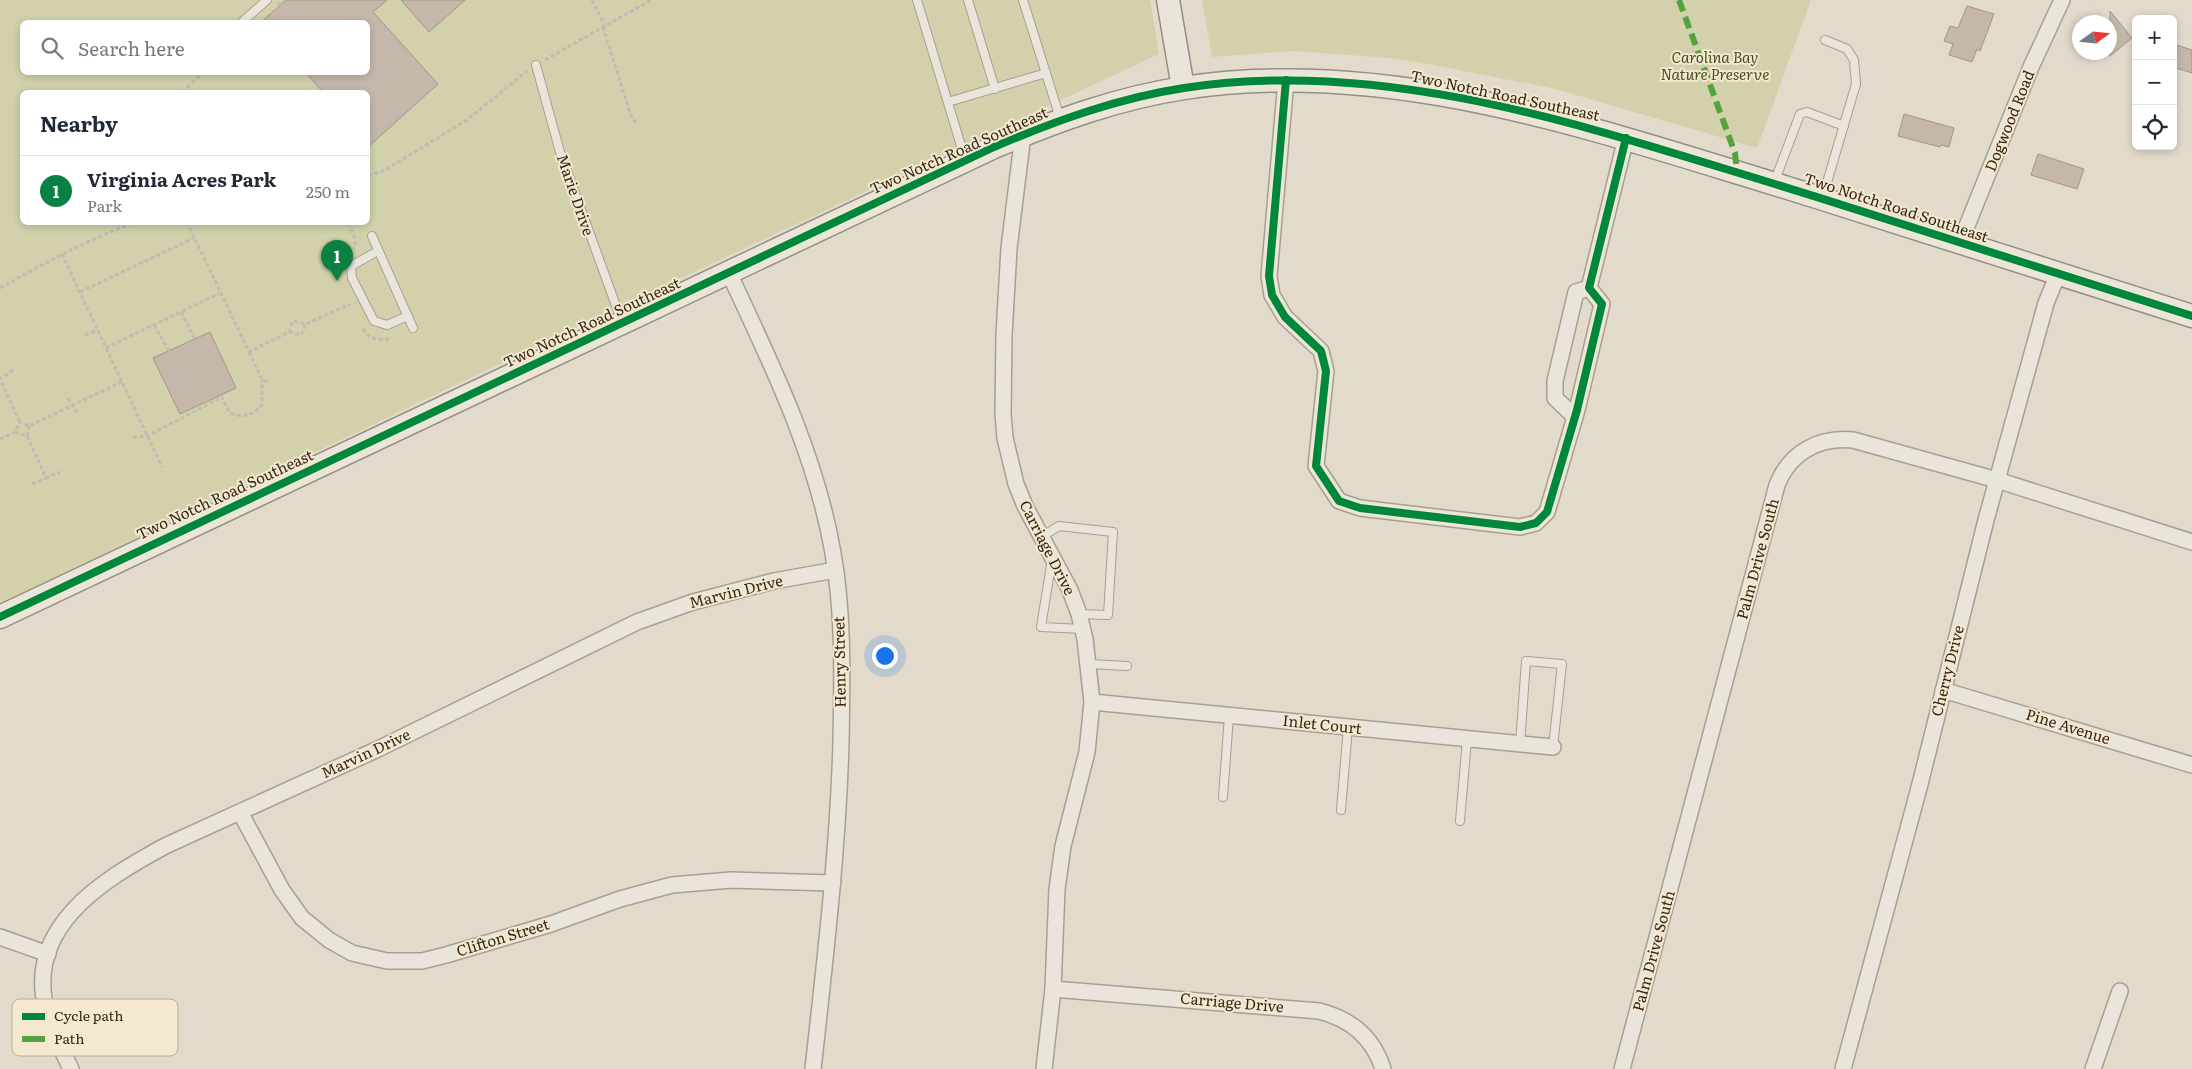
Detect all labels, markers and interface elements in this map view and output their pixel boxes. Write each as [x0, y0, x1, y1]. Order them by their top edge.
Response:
north arrow [2072, 15, 2117, 60]
map controls [2132, 15, 2177, 150]
button: + [2132, 15, 2177, 60]
search box [20, 20, 370, 75]
icon: search [38, 34, 66, 62]
text: Search here [78, 34, 185, 62]
park label: Carolina Bay Nature Preserve [1661, 45, 1769, 85]
button: − [2132, 60, 2177, 105]
street label: Two Notch Road Southeast [1409, 63, 1602, 126]
street label: Dogwood Road [1978, 66, 2039, 175]
street label: Two Notch Road Southeast [866, 100, 1051, 199]
button: locate [2132, 105, 2177, 150]
text: Nearby [40, 107, 118, 138]
street label: Marie Drive [552, 151, 601, 239]
text: Virginia Acres Park [87, 165, 276, 193]
street label: Two Notch Road Southeast [1801, 166, 1992, 247]
text: 1 [53, 179, 59, 203]
text: 250 m [306, 179, 350, 203]
text: Park [87, 193, 122, 217]
pin: 1 [321, 240, 353, 281]
street label: Two Notch Road Southeast [499, 271, 684, 373]
street label: Two Notch Road Southeast [132, 443, 317, 545]
street label: Palm Drive South [1729, 495, 1784, 622]
street label: Carriage Drive [1015, 496, 1082, 599]
street label: Marvin Drive [686, 568, 785, 613]
street label: Henry Street [826, 616, 851, 708]
street label: Cherry Drive [1924, 623, 1969, 719]
your location [872, 643, 898, 669]
street label: Pine Avenue [2023, 702, 2114, 749]
street label: Inlet Court [1281, 708, 1363, 739]
street label: Marvin Drive [317, 722, 414, 783]
street label: Palm Drive South [1625, 887, 1680, 1014]
street label: Clifton Street [453, 912, 552, 962]
street label: Carriage Drive [1179, 986, 1285, 1018]
legend [12, 999, 178, 1056]
text: Cycle path [54, 1005, 123, 1025]
text: Path [54, 1028, 84, 1048]

